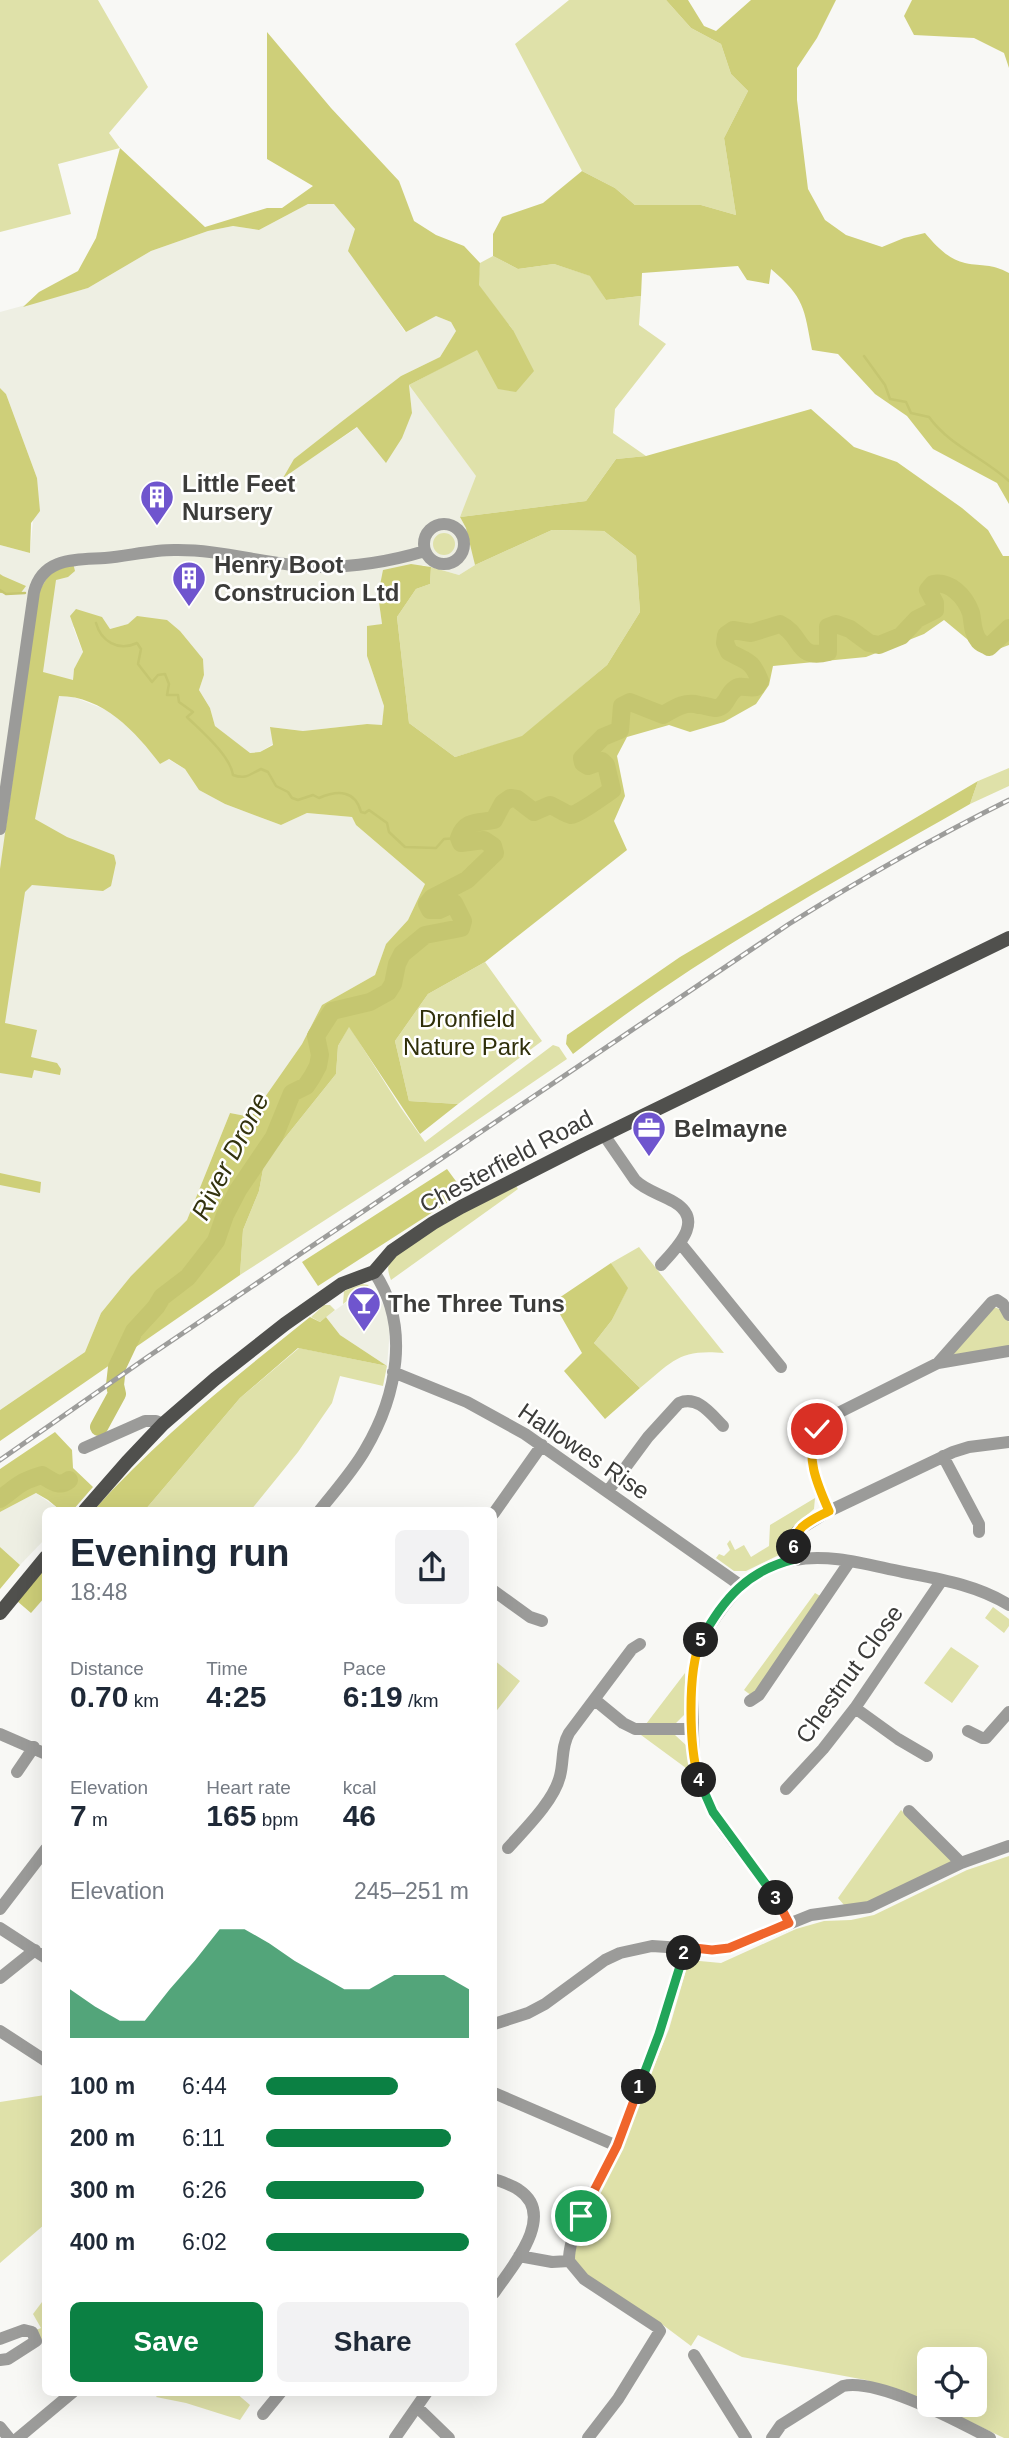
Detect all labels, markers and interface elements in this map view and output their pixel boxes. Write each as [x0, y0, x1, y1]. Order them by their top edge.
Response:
place label: Little Feet Nursery [182, 470, 295, 525]
building icon: Little Feet Nursery [138, 478, 176, 527]
place label: Henry Boot Construcion Ltd [214, 551, 399, 606]
building icon: Henry Boot Construcion Ltd [170, 559, 208, 608]
park label: Dronfield Nature Park [403, 1005, 532, 1060]
water label: River Drone [185, 1087, 275, 1225]
street label: Chesterfield Road [415, 1104, 597, 1218]
office icon: Belmayne [630, 1109, 668, 1158]
place label: Belmayne [674, 1115, 787, 1142]
bar icon: The Three Tuns [345, 1284, 383, 1333]
place label: The Three Tuns [388, 1290, 565, 1317]
street label: Hallowes Rise [513, 1397, 655, 1505]
pin [787, 1399, 847, 1459]
icon: check [798, 1410, 836, 1448]
button: share [395, 1530, 469, 1604]
pin: 6 [776, 1530, 812, 1564]
text: Evening run [70, 1532, 290, 1574]
text: 6 [788, 1536, 799, 1557]
text: 18:48 [70, 1579, 128, 1605]
street label: Chestnut Close [790, 1600, 908, 1748]
pin: 5 [684, 1622, 718, 1658]
text: 5 [695, 1629, 706, 1650]
text: Distance [70, 1658, 144, 1679]
text: Time [206, 1658, 248, 1679]
text: Pace [343, 1658, 386, 1679]
text: 0.70 [70, 1680, 128, 1713]
text: 4:25 [206, 1680, 266, 1713]
text: 6:19 [343, 1680, 403, 1713]
text: km [128, 1690, 159, 1711]
text: /km [403, 1690, 439, 1711]
pin: 4 [682, 1762, 716, 1798]
text: 4 [693, 1769, 704, 1790]
text: Elevation [70, 1777, 148, 1798]
text: Heart rate [206, 1777, 291, 1798]
text: kcal [343, 1777, 376, 1798]
text: 7 [70, 1799, 87, 1832]
text: 165 [206, 1799, 256, 1832]
text: 46 [343, 1799, 376, 1832]
text: m [87, 1809, 108, 1830]
text: bpm [256, 1809, 299, 1830]
text: Elevation [70, 1878, 165, 1904]
text: 245–251 m [354, 1878, 469, 1904]
pin: 3 [758, 1881, 794, 1916]
text: 3 [770, 1887, 781, 1908]
pin: 2 [666, 1936, 702, 1970]
text: 2 [678, 1942, 689, 1963]
pin: 1 [622, 2070, 656, 2104]
text: 100 m [70, 2073, 135, 2099]
text: 6:44 [182, 2073, 227, 2099]
text: 1 [633, 2076, 644, 2097]
text: 200 m [70, 2125, 135, 2151]
text: 6:11 [182, 2125, 225, 2151]
text: 300 m [70, 2177, 135, 2203]
text: 6:26 [182, 2177, 227, 2203]
pin [551, 2186, 611, 2246]
icon: arrive [562, 2197, 600, 2235]
text: 400 m [70, 2229, 135, 2255]
text: 6:02 [182, 2229, 227, 2255]
button: Save [70, 2302, 263, 2382]
button: Share [277, 2302, 469, 2382]
map controls [917, 2347, 987, 2417]
button: locate [917, 2347, 987, 2417]

